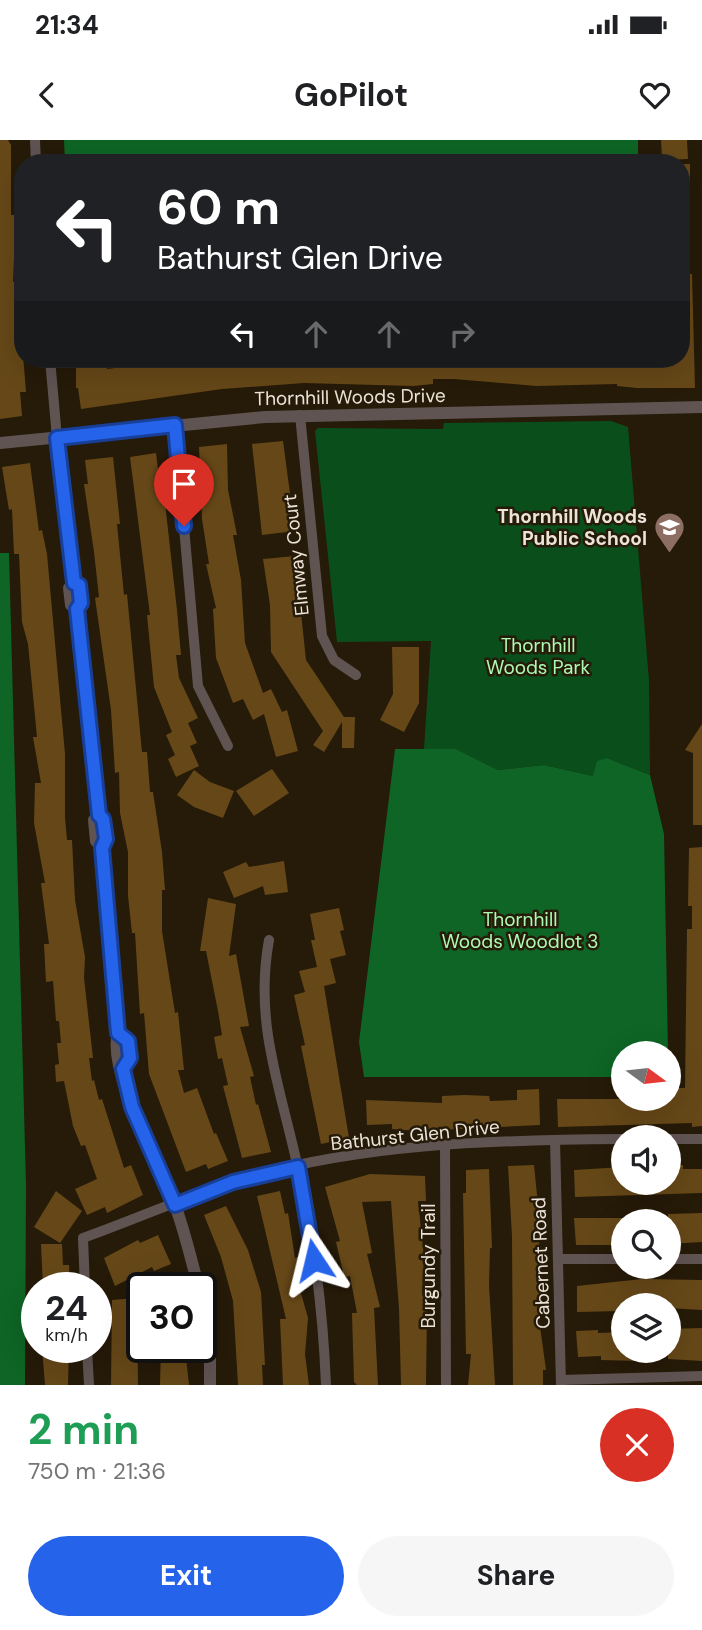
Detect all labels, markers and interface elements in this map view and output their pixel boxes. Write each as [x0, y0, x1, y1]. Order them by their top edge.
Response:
text: 21:34 [35, 8, 99, 42]
text: GoPilot [294, 74, 408, 116]
icon: back [28, 76, 66, 114]
icon: heart [636, 76, 674, 114]
text: 60 m [157, 175, 280, 239]
icon: left [42, 182, 133, 273]
text: Bathurst Glen Drive [157, 237, 443, 279]
icon: left [224, 315, 262, 353]
icon: ahead [297, 315, 335, 353]
icon: ahead [370, 315, 408, 353]
icon: right [443, 315, 481, 353]
street label: Thornhill Woods Drive [254, 383, 446, 411]
pin [154, 454, 214, 526]
icon: arrive [165, 465, 203, 503]
street label: Elmway Court [277, 493, 315, 617]
place label: Thornhill Woods Public School [497, 504, 647, 551]
school or university icon: Thornhill Woods Public School [653, 510, 687, 554]
park label: Thornhill Woods Park [486, 633, 590, 680]
park label: Thornhill Woods Woodlot 3 [441, 907, 599, 954]
north arrow [611, 1041, 681, 1111]
map controls [611, 1041, 681, 1363]
street label: Bathurst Glen Drive [329, 1114, 501, 1156]
button: sound [611, 1125, 681, 1195]
street label: Cabernet Road [526, 1197, 556, 1329]
street label: Burgundy Trail [416, 1204, 441, 1328]
button: search [611, 1209, 681, 1279]
position arrow [277, 1223, 351, 1297]
speed limit sign: 30 [126, 1272, 217, 1363]
text: 24 [45, 1285, 88, 1331]
button: layers [611, 1293, 681, 1363]
text: km/h [45, 1323, 88, 1347]
text: 2 min [28, 1402, 139, 1457]
button: close [600, 1408, 674, 1482]
text: 750 m · 21:36 [28, 1456, 166, 1486]
button: Exit [28, 1536, 344, 1616]
button: Share [358, 1536, 674, 1616]

